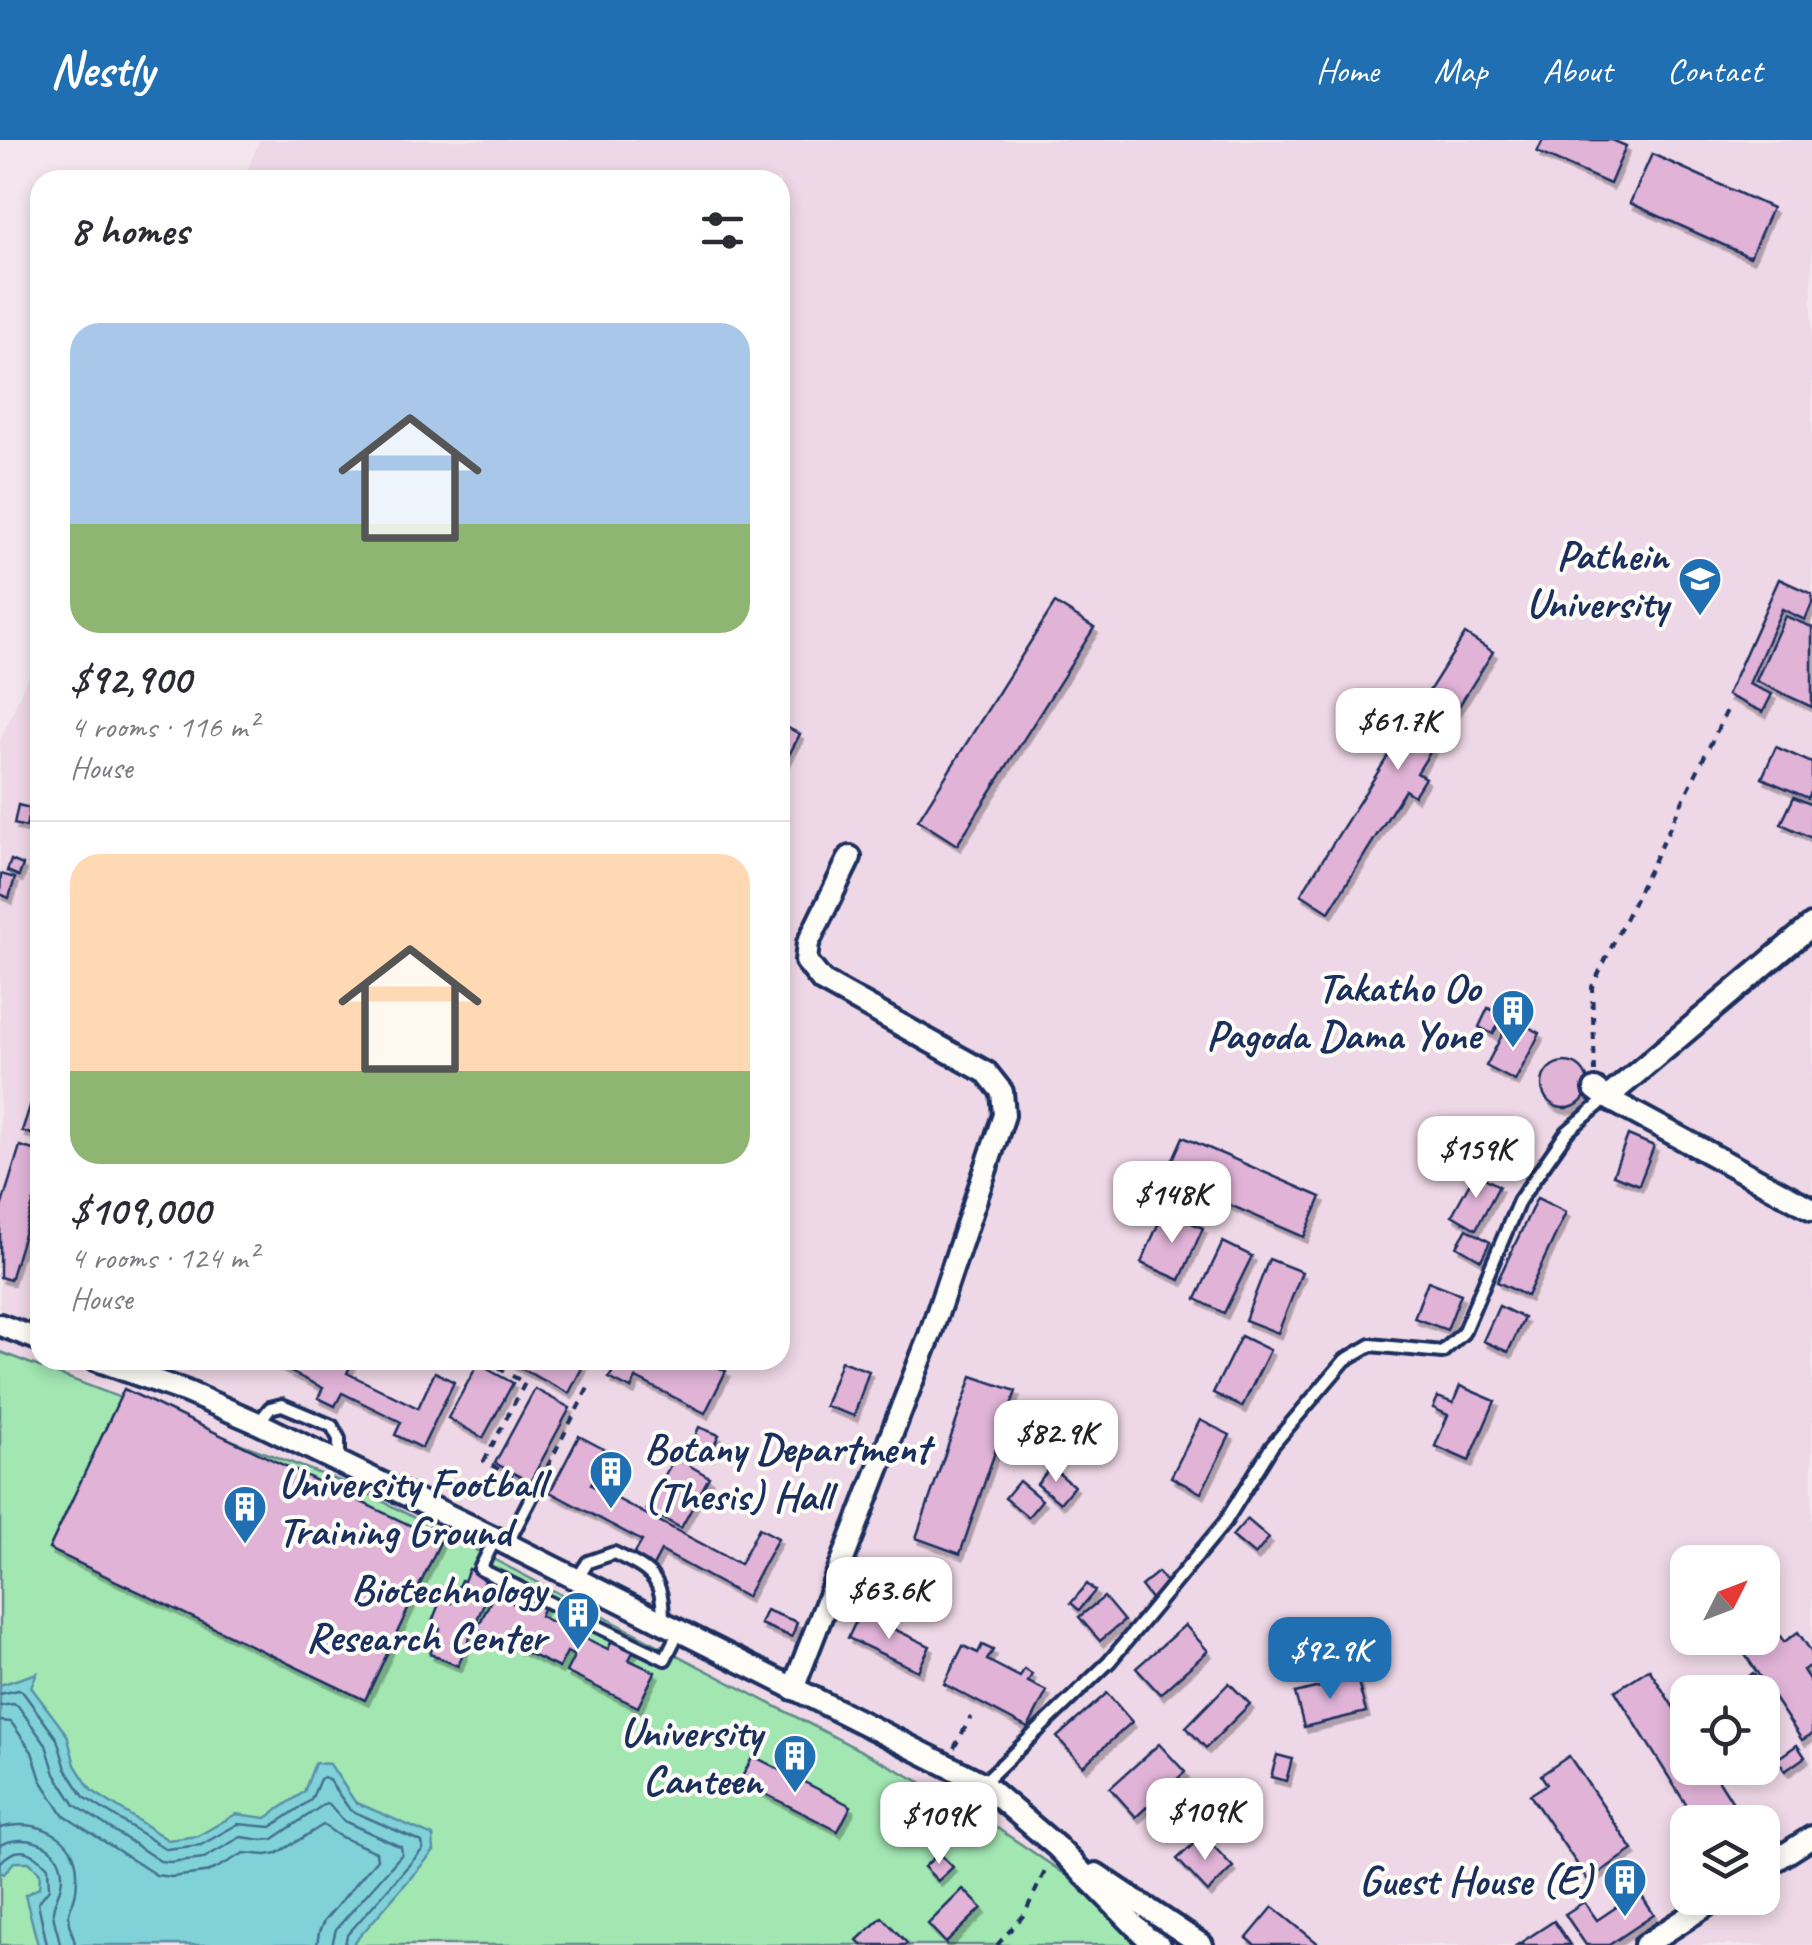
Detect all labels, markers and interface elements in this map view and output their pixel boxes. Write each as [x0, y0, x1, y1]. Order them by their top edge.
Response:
text: Nestly [50, 40, 154, 100]
text: Home [1316, 48, 1379, 93]
text: Map [1434, 48, 1487, 93]
text: About [1542, 48, 1612, 93]
text: Contact [1667, 48, 1762, 93]
icon: filters [695, 203, 750, 258]
text: 8 homes [70, 204, 189, 257]
icon: home [320, 388, 500, 568]
place label: Pathein University [1526, 529, 1673, 630]
school or university icon: Pathein University [1677, 556, 1723, 617]
text: $92,900 [70, 653, 191, 706]
pin: $61.7K [1317, 688, 1479, 773]
text: $61.7K [1358, 700, 1438, 741]
text: 4 rooms · 116 m² [70, 706, 257, 747]
text: House [70, 747, 132, 788]
icon: home [320, 919, 500, 1099]
place label: Takatho Oo Pagoda Dama Yone [1206, 961, 1484, 1062]
building icon: Takatho Oo Pagoda Dama Yone [1490, 988, 1536, 1049]
pin: $159K [1406, 1116, 1546, 1201]
text: $159K [1440, 1128, 1512, 1169]
pin: $148K [1102, 1161, 1242, 1246]
text: $148K [1135, 1173, 1209, 1214]
text: $109,000 [70, 1184, 210, 1237]
text: 4 rooms · 124 m² [70, 1237, 257, 1278]
text: House [70, 1278, 132, 1319]
pin: $82.9K [975, 1400, 1137, 1485]
text: $82.9K [1016, 1412, 1096, 1453]
place label: Botany Department (Thesis) Hall [644, 1422, 936, 1523]
building icon: Botany Department (Thesis) Hall [588, 1449, 634, 1510]
place label: University Football Training Ground [278, 1457, 553, 1558]
building icon: University Football Training Ground [222, 1484, 268, 1545]
north arrow [1670, 1545, 1780, 1655]
map controls [1670, 1545, 1780, 1915]
pin: $63.6K [808, 1557, 970, 1642]
place label: Biotechnology Research Center [306, 1563, 551, 1664]
text: $63.6K [848, 1569, 930, 1610]
building icon: Biotechnology Research Center [555, 1590, 601, 1651]
pin: $92.9K [1249, 1617, 1411, 1702]
text: $92.9K [1290, 1629, 1370, 1670]
button: locate [1670, 1675, 1780, 1785]
place label: University Canteen [620, 1706, 767, 1807]
building icon: University Canteen [772, 1733, 818, 1794]
pin: $109K [1135, 1778, 1275, 1863]
pin: $109K [869, 1782, 1009, 1867]
text: $109K [1168, 1790, 1242, 1831]
text: $109K [902, 1794, 976, 1835]
button: layers [1670, 1805, 1780, 1915]
place label: Guest House (E) [1359, 1854, 1595, 1907]
building icon: Guest House (E) [1602, 1857, 1648, 1918]

